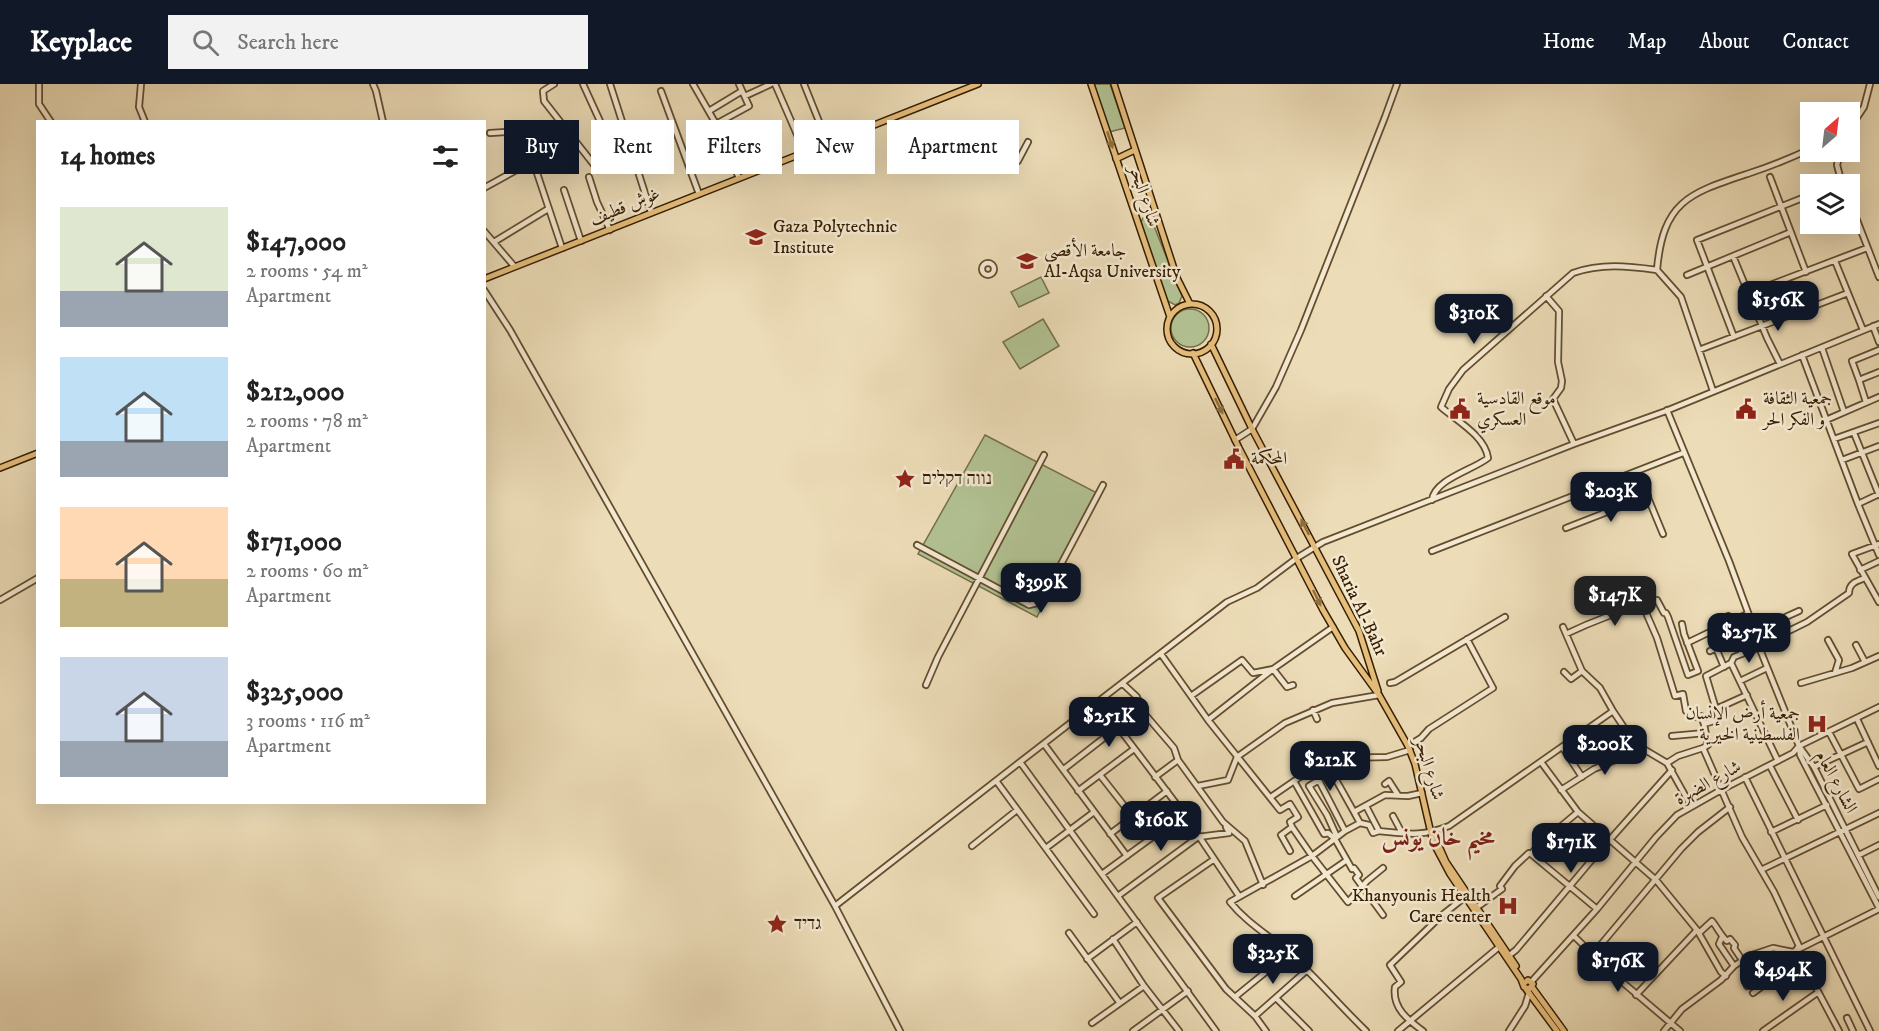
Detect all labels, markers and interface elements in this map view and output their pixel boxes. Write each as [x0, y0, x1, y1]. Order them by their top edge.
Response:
search box [168, 15, 588, 69]
text: Keyplace [30, 25, 132, 60]
icon: search [189, 26, 222, 59]
text: Search here [237, 29, 339, 56]
text: Home [1543, 29, 1595, 55]
text: Map [1628, 29, 1666, 55]
text: About [1699, 29, 1750, 55]
text: Contact [1783, 29, 1849, 55]
north arrow [1800, 102, 1860, 162]
map controls [1800, 102, 1860, 234]
chip: Buy [504, 120, 579, 174]
chip: Rent [591, 120, 674, 174]
chip: Filters [686, 120, 782, 174]
chip: New [794, 120, 875, 174]
chip: Apartment [887, 120, 1019, 174]
one-way arrow [1106, 131, 1115, 149]
text: 14 homes [60, 140, 155, 173]
icon: filters [429, 140, 462, 173]
street label: شارع البحر [1120, 160, 1164, 231]
button: layers [1800, 174, 1860, 234]
street label: غوش قطيف [586, 183, 664, 231]
place label: Gaza Polytechnic Institute [773, 216, 898, 259]
school or university icon: Gaza Polytechnic Institute [744, 225, 768, 249]
text: $147,000 [246, 226, 346, 259]
icon: home [108, 231, 180, 303]
place label: جامعة الأقصى Al-Aqsa University [1044, 237, 1181, 283]
school or university icon: جامعة الأقصى Al-Aqsa University [1015, 249, 1039, 273]
text: 2 rooms · 54 m² [246, 259, 368, 284]
pin: $156K [1736, 281, 1820, 332]
text: Apartment [246, 284, 331, 309]
text: $156K [1752, 288, 1804, 313]
pin: $310K [1432, 294, 1516, 345]
text: $310K [1449, 301, 1499, 326]
text: $212,000 [246, 376, 345, 409]
icon: home [108, 381, 180, 453]
place label: موقع القادسية العسكري [1477, 388, 1556, 434]
place label: جمعية الثقافة و الفكر الحر [1761, 388, 1832, 431]
one-way arrow [1214, 397, 1223, 414]
public building icon: موقع القادسية العسكري [1448, 397, 1472, 421]
public building icon: جمعية الثقافة و الفكر الحر [1734, 397, 1758, 421]
text: 2 rooms · 78 m² [246, 409, 368, 434]
text: Apartment [246, 434, 331, 459]
public building icon: المحكمة [1222, 447, 1246, 471]
place label: المحكمة [1251, 448, 1287, 470]
place icon: נווה דקלים [893, 467, 917, 491]
place label: נווה דקלים [922, 468, 992, 490]
pin: $203K [1569, 472, 1653, 523]
text: $203K [1584, 479, 1638, 504]
one-way arrow [1300, 519, 1309, 536]
text: $171,000 [246, 526, 342, 559]
icon: home [108, 531, 180, 603]
street label: Sharia Al-Bahr [1326, 552, 1392, 660]
text: 2 rooms · 60 m² [246, 559, 368, 584]
pin: $399K [999, 563, 1083, 614]
text: $399K [1015, 570, 1067, 595]
pin: $147K [1573, 576, 1657, 627]
text: $147K [1588, 583, 1642, 608]
text: Apartment [246, 584, 331, 609]
one-way arrow [1312, 590, 1321, 607]
pin: $257K [1707, 613, 1791, 664]
text: $257K [1721, 620, 1777, 645]
text: $325,000 [246, 676, 344, 709]
icon: home [108, 681, 180, 753]
pin: $251K [1067, 697, 1151, 748]
place label: جمعية أرض الإنسان الفلسطينية الخيرية [1685, 700, 1800, 746]
text: $251K [1083, 704, 1135, 729]
text: 3 rooms · 116 m² [246, 709, 370, 734]
hospital icon: جمعية أرض الإنسان الفلسطينية الخيرية [1805, 712, 1829, 736]
pin: $200K [1563, 725, 1647, 776]
text: $200K [1577, 732, 1633, 757]
street label: شارع البحر [1406, 733, 1449, 804]
text: Apartment [246, 734, 331, 759]
pin: $212K [1288, 741, 1372, 792]
street label: الشارع العام [1807, 747, 1862, 819]
text: $212K [1304, 748, 1356, 773]
street label: شارع الضهرة [1671, 756, 1746, 813]
pin: $160K [1119, 801, 1203, 852]
text: $160K [1134, 808, 1188, 833]
district label: مخيم خان يونس [1381, 823, 1495, 861]
pin: $171K [1529, 823, 1613, 874]
text: $171K [1546, 830, 1596, 855]
place label: Khanyounis Health Care center [1352, 885, 1492, 928]
hospital icon: Khanyounis Health Care center [1496, 894, 1520, 918]
place icon: גדיד [765, 912, 789, 936]
place label: גדיד [794, 913, 821, 935]
pin: $325K [1231, 934, 1315, 985]
text: $325K [1247, 941, 1299, 966]
pin: $176K [1576, 942, 1660, 993]
text: $176K [1591, 949, 1645, 974]
pin: $494K [1741, 951, 1825, 1002]
text: $494K [1754, 958, 1812, 983]

